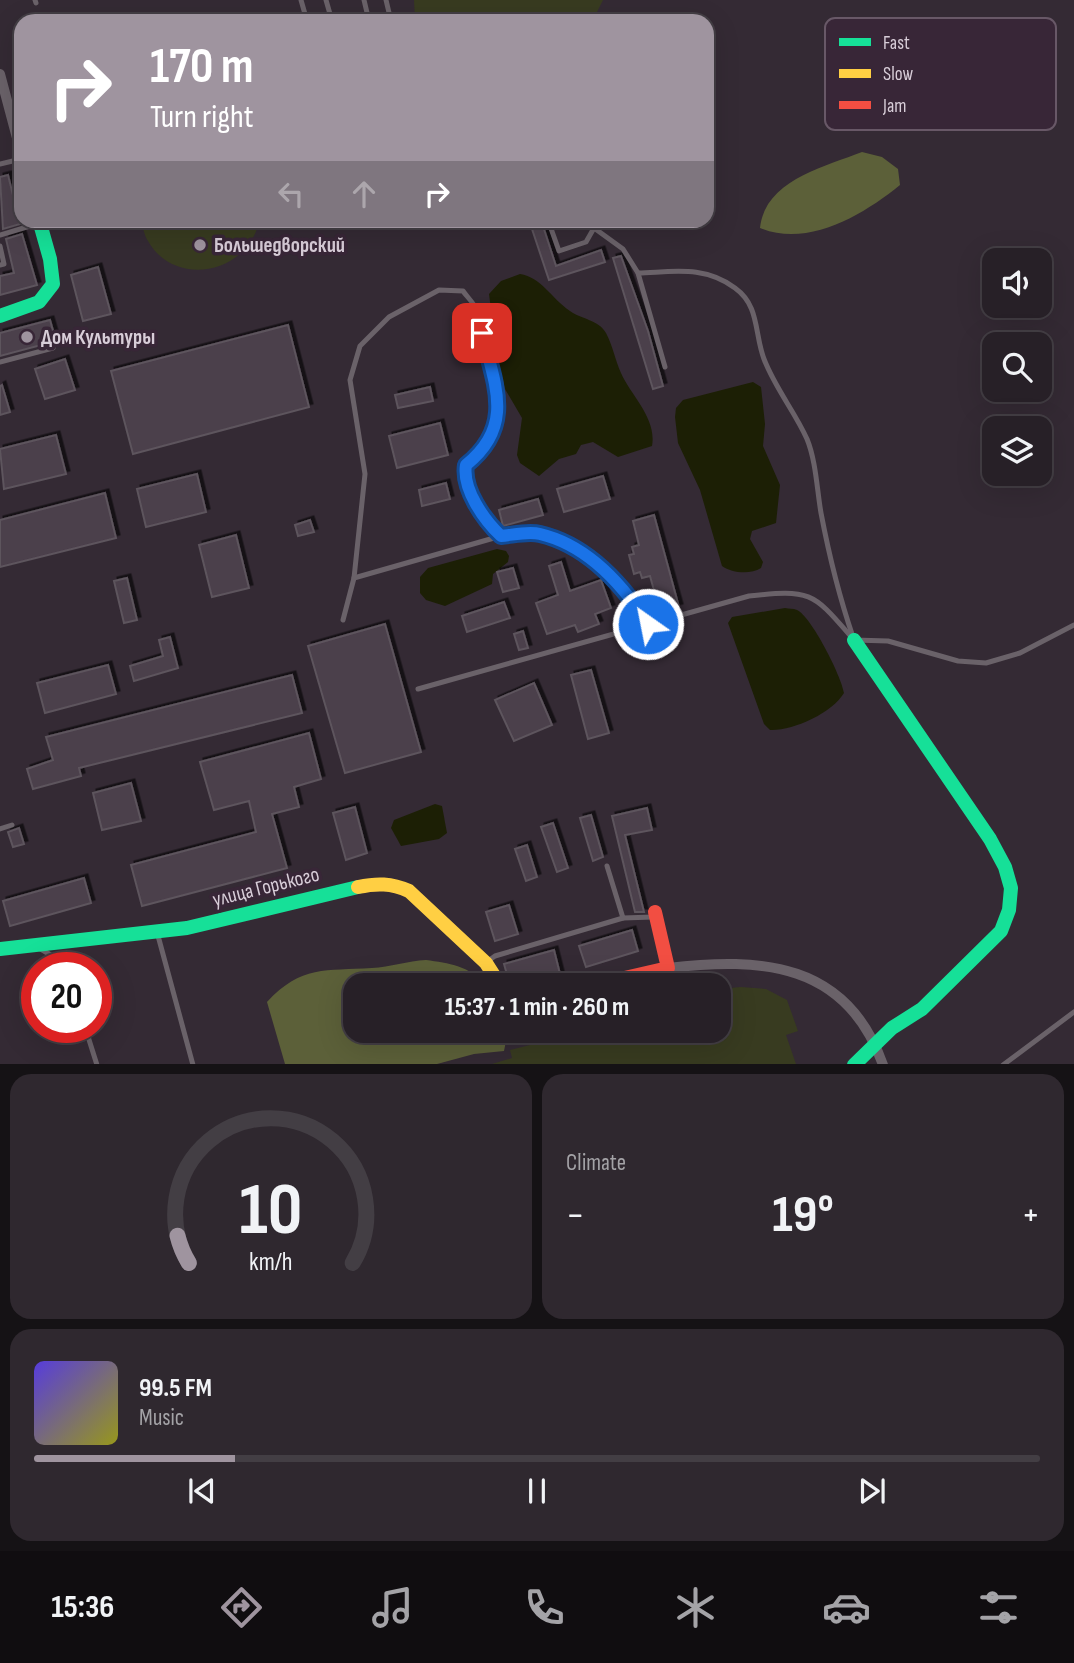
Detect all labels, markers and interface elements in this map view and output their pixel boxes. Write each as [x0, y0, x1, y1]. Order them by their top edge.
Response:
legend [825, 18, 1056, 130]
text: Fast [883, 32, 910, 55]
text: 170 m [150, 38, 254, 97]
icon: right [35, 42, 126, 133]
text: Slow [883, 63, 913, 86]
text: Jam [882, 95, 906, 118]
text: Turn right [150, 98, 254, 137]
icon: left [272, 175, 310, 213]
icon: ahead [345, 175, 383, 213]
icon: right [418, 175, 456, 213]
place label: Большедворский [214, 233, 345, 258]
marker: Большедворский [192, 237, 208, 253]
map controls [982, 248, 1052, 486]
button: sound [982, 248, 1052, 318]
pin [452, 303, 512, 363]
icon: arrive [463, 314, 501, 352]
place label: Дом Культуры [41, 325, 155, 350]
marker: Дом Культуры [19, 329, 35, 345]
button: search [982, 332, 1052, 402]
button: layers [982, 416, 1052, 486]
position arrow [611, 587, 685, 661]
street label: улица Горького [210, 862, 322, 912]
speed limit sign: 20 [21, 952, 112, 1043]
text: 15:37 · 1 min · 260 m [445, 992, 629, 1023]
text: Climate [566, 1149, 626, 1177]
text: 10 [239, 1167, 303, 1255]
text: 19° [772, 1184, 834, 1247]
text: − [566, 1193, 585, 1238]
text: + [1021, 1193, 1040, 1238]
text: km/h [249, 1246, 293, 1277]
text: 99.5 FM [139, 1373, 212, 1404]
text: Music [139, 1404, 184, 1432]
icon: previous [183, 1472, 221, 1510]
icon: pause [518, 1472, 556, 1510]
icon: next [853, 1472, 891, 1510]
icon: directions [217, 1583, 266, 1632]
icon: music [368, 1583, 417, 1632]
icon: phone [520, 1583, 569, 1632]
icon: climate [671, 1583, 720, 1632]
icon: car [822, 1583, 871, 1632]
icon: filters [974, 1583, 1023, 1632]
text: 15:36 [51, 1588, 114, 1627]

